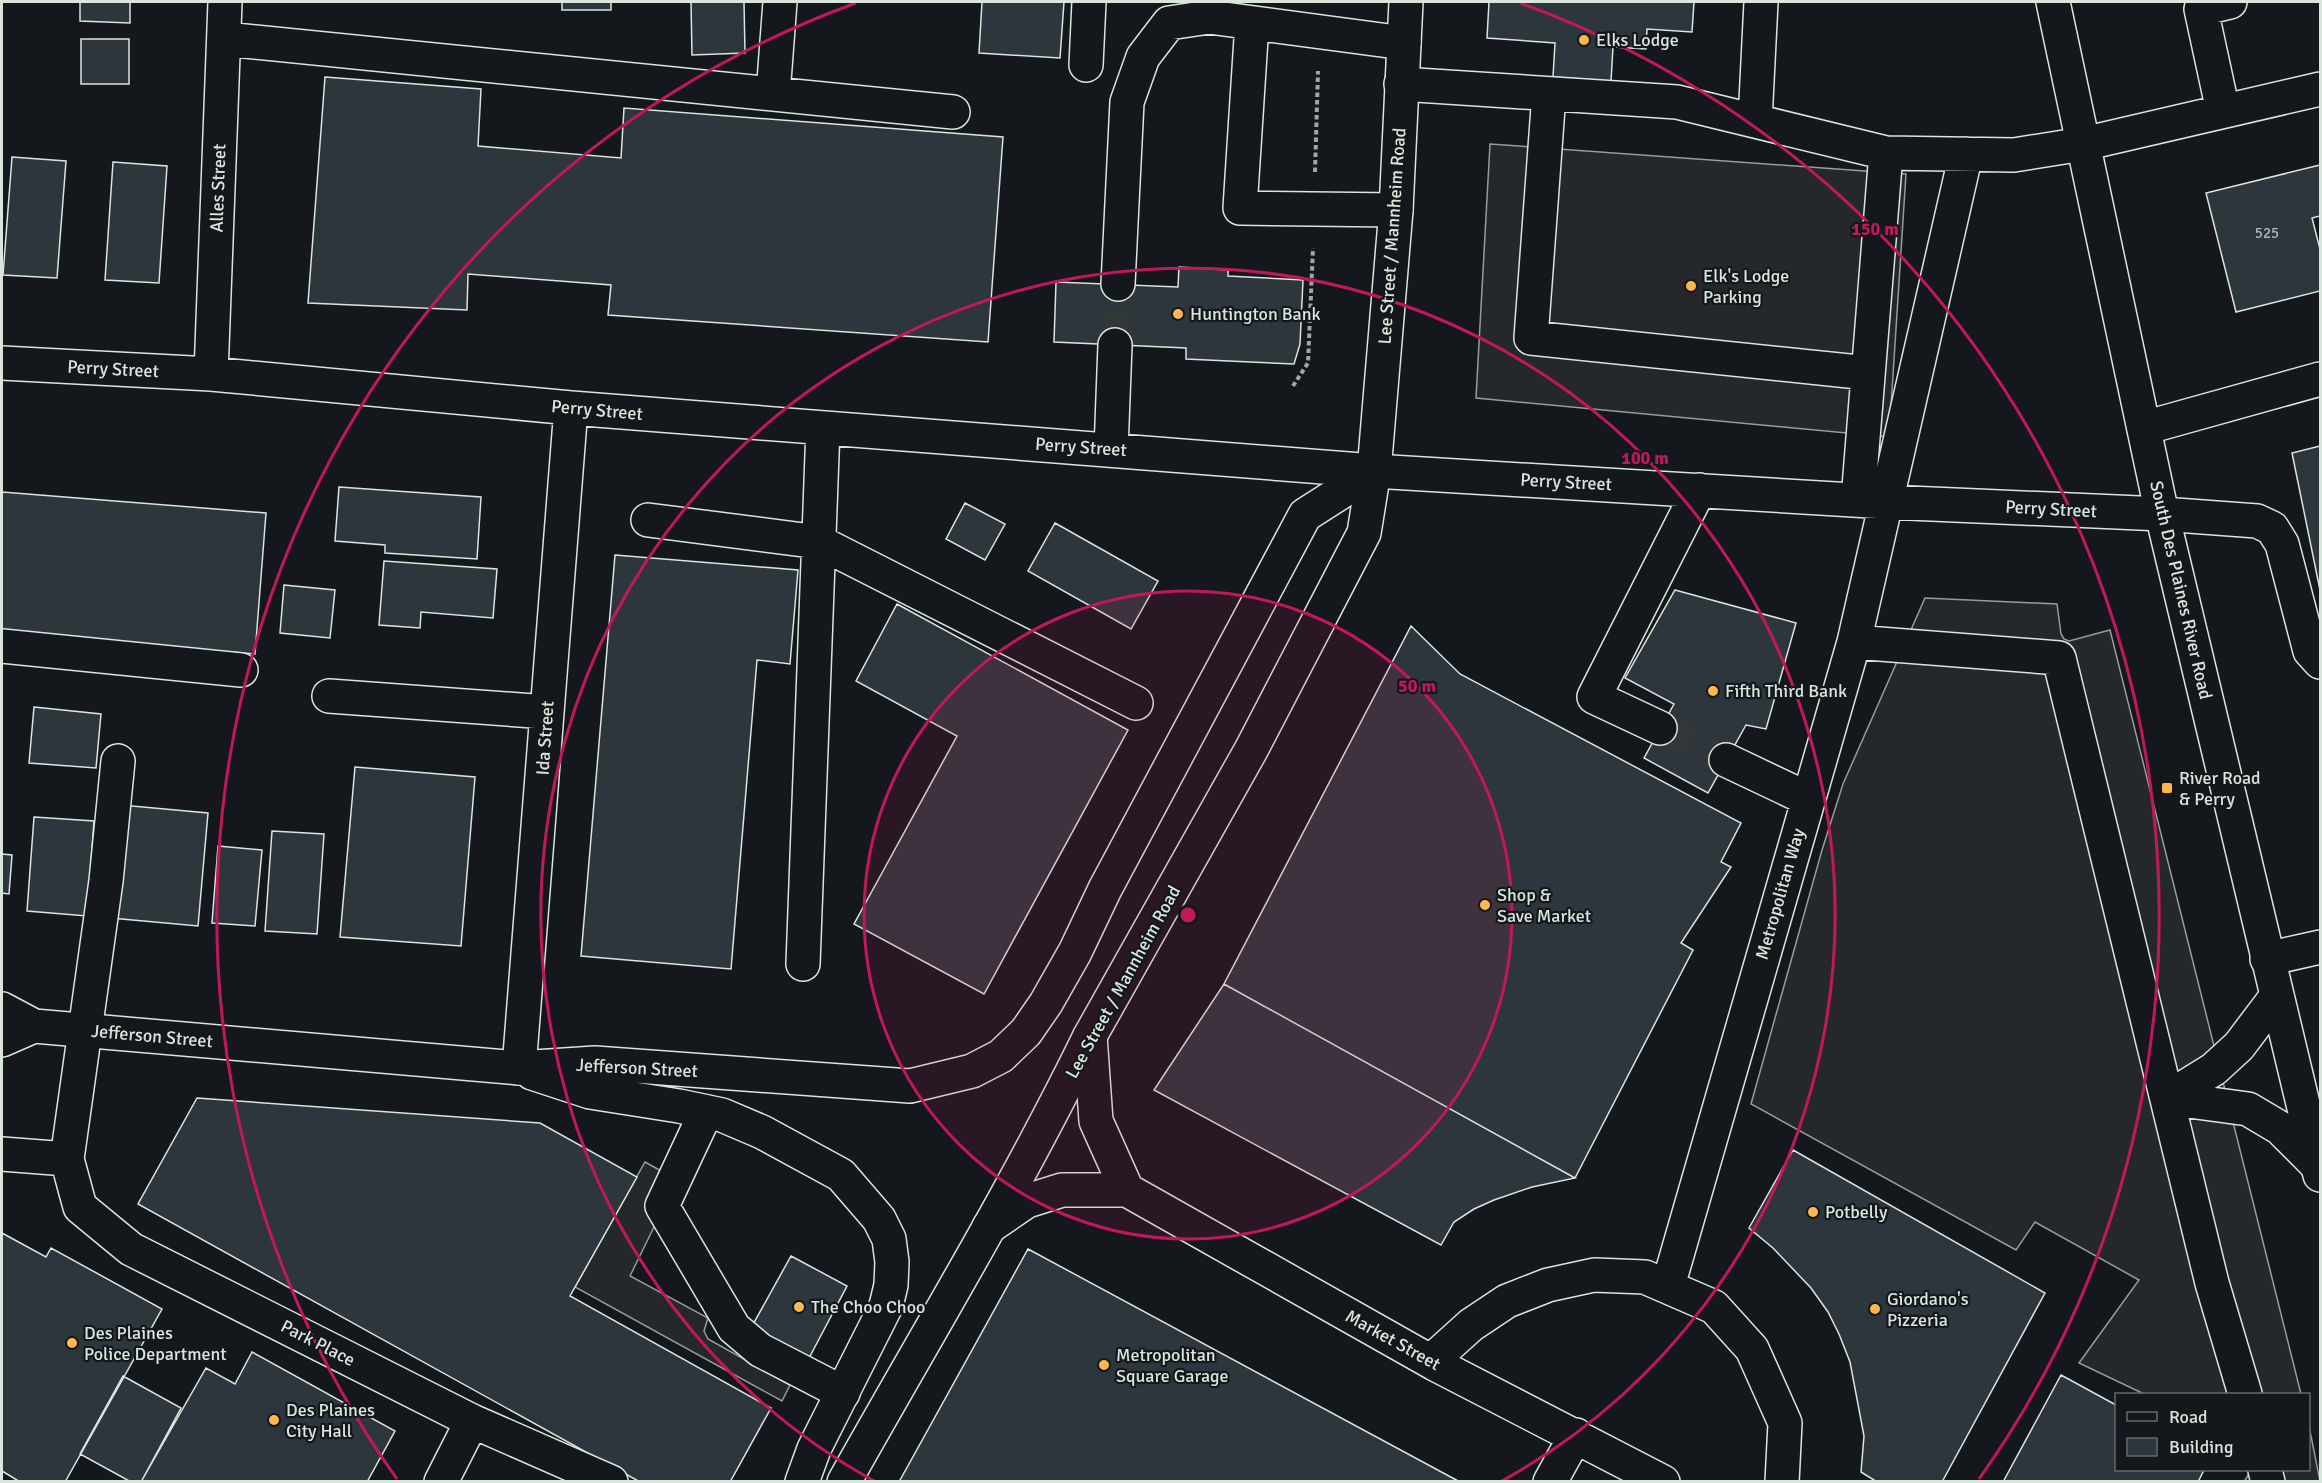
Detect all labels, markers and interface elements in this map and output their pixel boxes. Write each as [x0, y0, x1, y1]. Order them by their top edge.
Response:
place label: Elks Lodge [1596, 29, 1679, 51]
marker: Elks Lodge [1577, 33, 1591, 47]
street label: Lee Street / Mannheim Road [1373, 127, 1411, 345]
street label: Alles Street [205, 143, 231, 233]
text: 150 m [1851, 218, 1899, 240]
house number: 525 [2255, 224, 2279, 242]
place label: Elk's Lodge Parking [1703, 265, 1789, 308]
marker: Elk's Lodge Parking [1684, 279, 1698, 293]
place label: Huntington Bank [1190, 303, 1321, 325]
marker: Huntington Bank [1171, 307, 1185, 321]
street label: Perry Street [67, 356, 159, 382]
street label: Perry Street [550, 395, 644, 425]
street label: Perry Street [1034, 433, 1128, 461]
text: 100 m [1621, 447, 1669, 469]
street label: Perry Street [1520, 469, 1612, 495]
street label: South Des Plaines River Road [2145, 479, 2217, 701]
street label: Perry Street [2005, 496, 2097, 522]
text: 50 m [1398, 675, 1436, 697]
place label: Fifth Third Bank [1725, 680, 1847, 702]
marker: Fifth Third Bank [1706, 684, 1720, 698]
street label: Ida Street [531, 700, 559, 776]
place label: River Road & Perry [2179, 767, 2261, 810]
marker: River Road & Perry [2160, 781, 2174, 795]
street label: Metropolitan Way [1751, 825, 1809, 962]
street label: Lee Street / Mannheim Road [1061, 882, 1185, 1082]
place label: Shop & Save Market [1497, 884, 1591, 927]
marker: Shop & Save Market [1478, 898, 1492, 912]
centre of rings [1178, 905, 1198, 925]
street label: Jefferson Street [90, 1020, 214, 1052]
street label: Jefferson Street [576, 1054, 698, 1082]
place label: Potbelly [1825, 1201, 1888, 1223]
marker: Potbelly [1806, 1205, 1820, 1219]
place label: Giordano's Pizzeria [1887, 1288, 1969, 1331]
place label: The Choo Choo [811, 1296, 925, 1318]
marker: The Choo Choo [792, 1300, 806, 1314]
marker: Giordano's Pizzeria [1868, 1302, 1882, 1316]
street label: Market Street [1342, 1305, 1444, 1375]
street label: Park Place [277, 1315, 359, 1371]
place label: Des Plaines Police Department [84, 1322, 227, 1365]
marker: Des Plaines Police Department [65, 1336, 79, 1350]
place label: Metropolitan Square Garage [1116, 1344, 1229, 1387]
marker: Metropolitan Square Garage [1097, 1358, 1111, 1372]
legend [2115, 1393, 2310, 1471]
place label: Des Plaines City Hall [286, 1399, 375, 1442]
text: Road [2169, 1406, 2208, 1428]
marker: Des Plaines City Hall [267, 1413, 281, 1427]
text: Building [2169, 1436, 2233, 1458]

